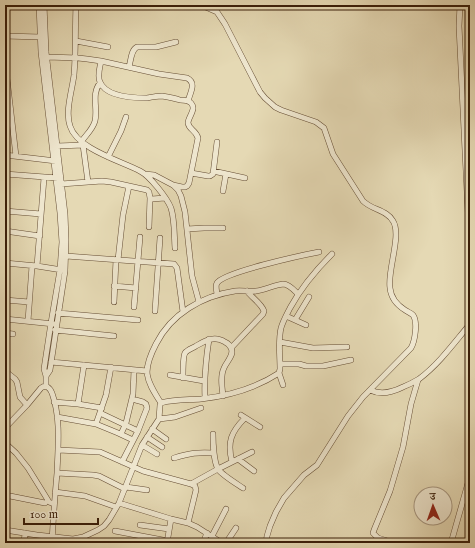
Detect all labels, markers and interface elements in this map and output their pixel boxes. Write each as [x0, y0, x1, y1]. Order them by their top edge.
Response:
north arrow [413, 486, 453, 526]
text: उ [429, 490, 437, 504]
scale bar [24, 500, 98, 526]
text: 100 m [30, 507, 58, 522]

